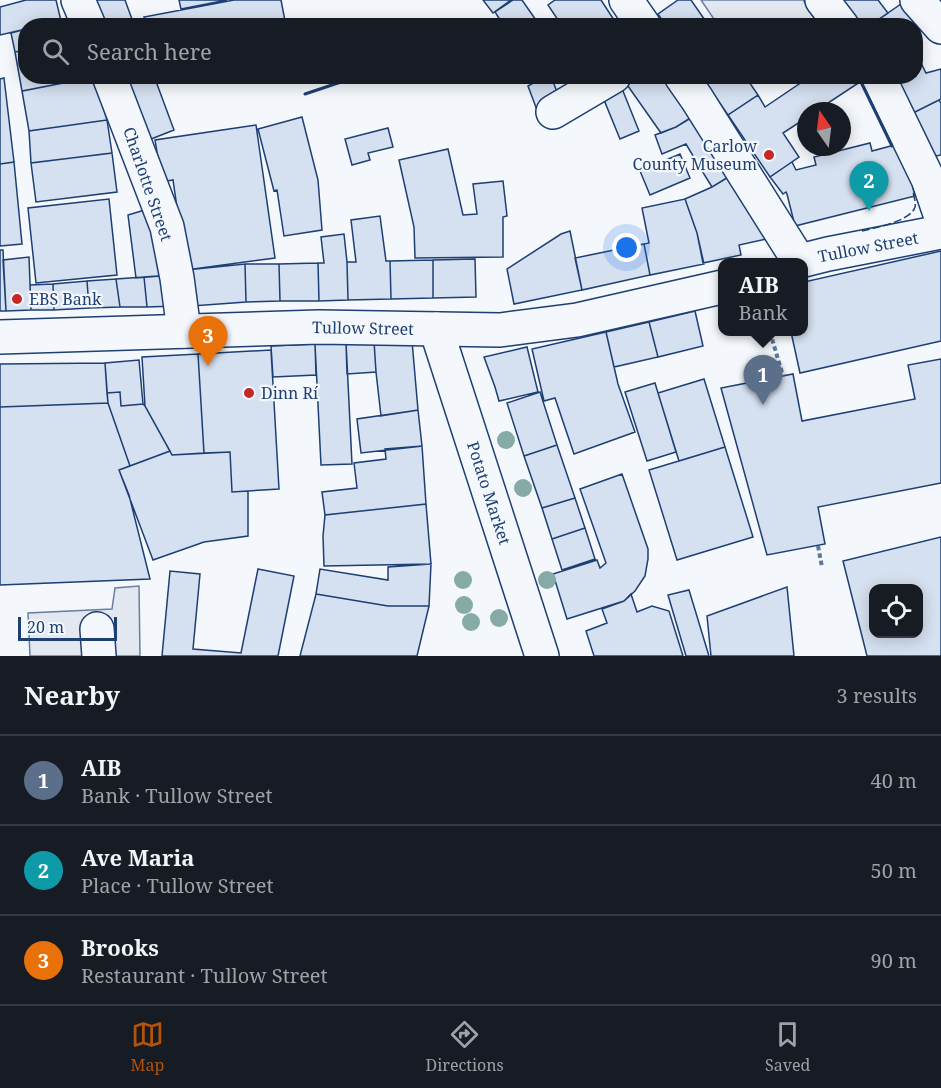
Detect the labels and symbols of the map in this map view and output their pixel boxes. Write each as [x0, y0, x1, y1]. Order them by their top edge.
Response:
north arrow [797, 102, 851, 156]
street label: Charlotte Street [118, 124, 178, 244]
place label: Carlow County Museum [632, 135, 757, 175]
marker: Carlow County Museum [762, 148, 776, 162]
pin: 2 [850, 162, 888, 211]
street label: Tullow Street [816, 226, 920, 268]
your location [612, 233, 641, 262]
place label: EBS Bank [29, 288, 102, 310]
marker: EBS Bank [10, 292, 24, 306]
pin: 3 [188, 316, 228, 366]
street label: Tullow Street [312, 316, 414, 340]
pin: 1 [744, 356, 783, 405]
place label: Dinn Rí [261, 382, 318, 404]
marker: Dinn Rí [242, 386, 256, 400]
street label: Potato Market [462, 439, 516, 548]
scale bar [18, 614, 117, 642]

